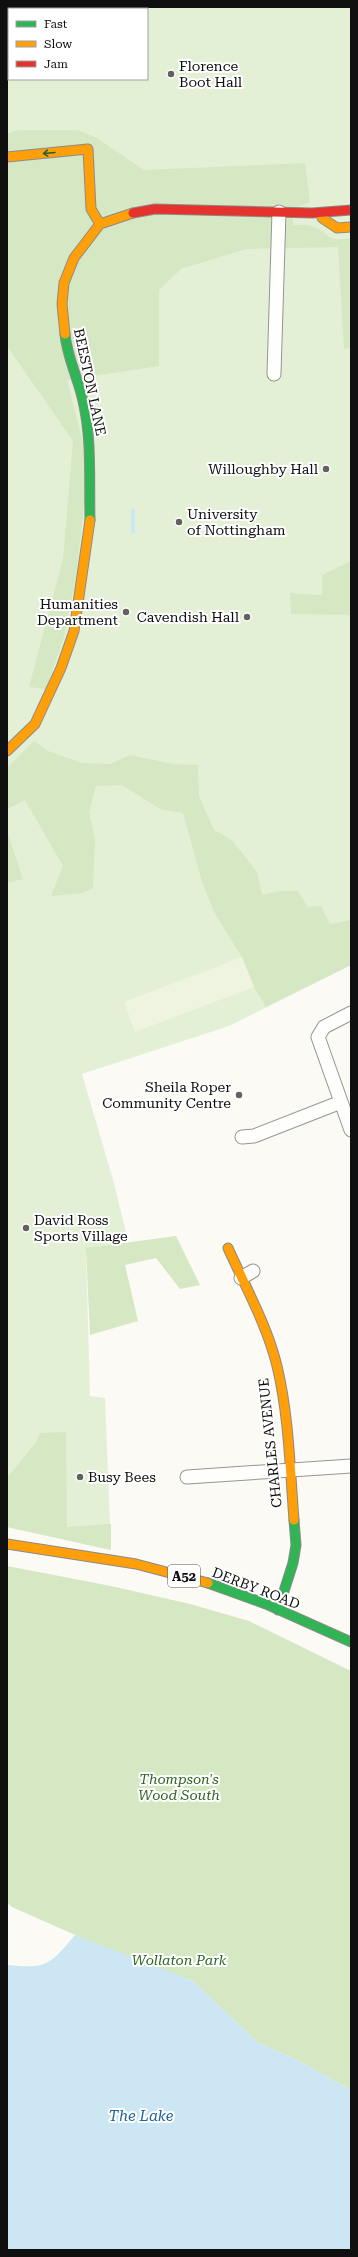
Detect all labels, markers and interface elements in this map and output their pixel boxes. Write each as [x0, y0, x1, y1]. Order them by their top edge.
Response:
legend [8, 8, 148, 80]
text: Fast [44, 17, 68, 31]
text: Slow [44, 37, 72, 51]
text: Jam [44, 57, 68, 71]
place label: Florence Boot Hall [179, 58, 243, 90]
marker: Florence Boot Hall [166, 69, 176, 79]
one-way arrow [43, 149, 56, 157]
street label: BEESTON LANE [71, 327, 109, 437]
place label: Willoughby Hall [208, 461, 319, 477]
marker: Willoughby Hall [321, 464, 331, 474]
place label: University of Nottingham [187, 506, 286, 538]
marker: University of Nottingham [174, 517, 184, 527]
place label: Humanities Department [37, 596, 118, 628]
marker: Humanities Department [121, 607, 131, 617]
place label: Cavendish Hall [137, 609, 240, 625]
marker: Cavendish Hall [242, 612, 252, 622]
place label: Sheila Roper Community Centre [102, 1079, 231, 1111]
marker: Sheila Roper Community Centre [234, 1090, 244, 1100]
place label: David Ross Sports Village [34, 1212, 128, 1244]
marker: David Ross Sports Village [21, 1223, 31, 1233]
street label: CHARLES AVENUE [255, 1377, 285, 1509]
place label: Busy Bees [88, 1469, 156, 1485]
marker: Busy Bees [75, 1472, 85, 1482]
street label: DERBY ROAD [210, 1564, 302, 1612]
road number: A52 [168, 1565, 200, 1587]
park label: Thompson's Wood South [138, 1771, 220, 1803]
park label: Wollaton Park [132, 1952, 227, 1968]
water label: The Lake [109, 2107, 174, 2125]

